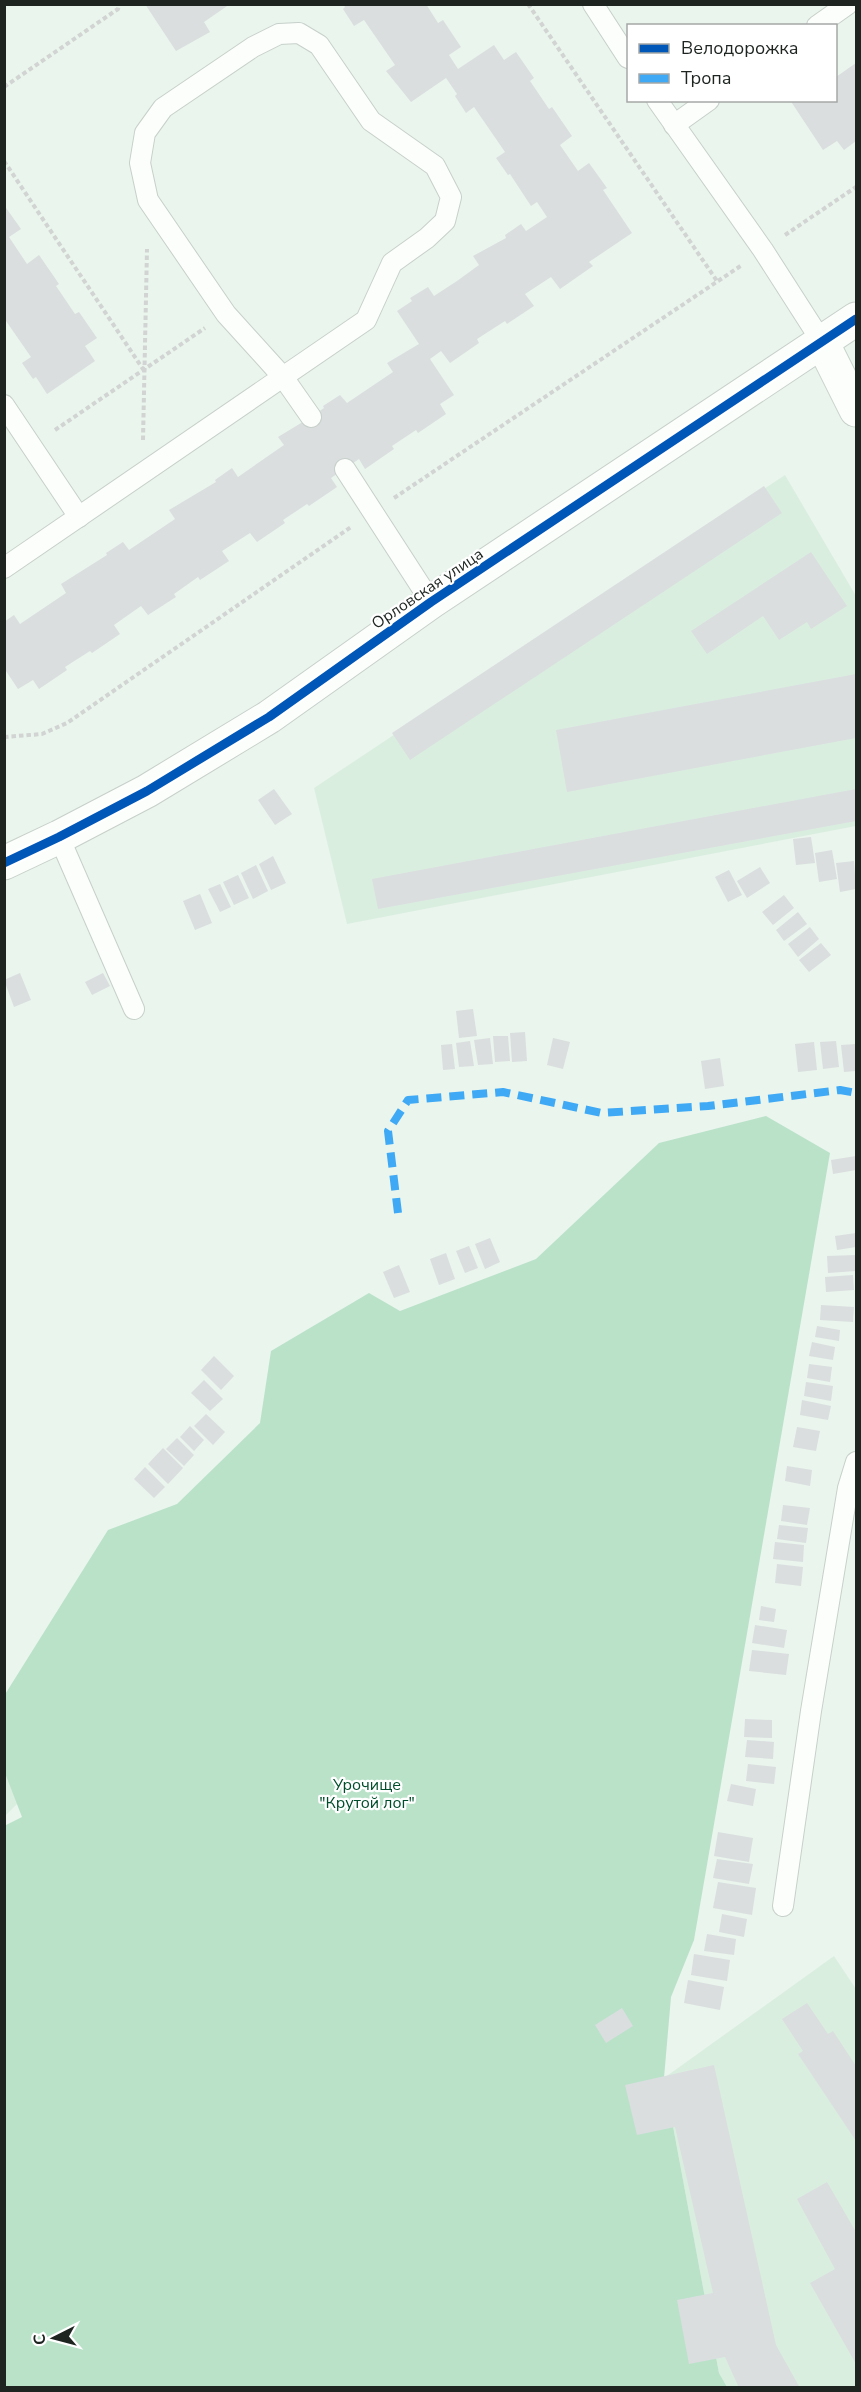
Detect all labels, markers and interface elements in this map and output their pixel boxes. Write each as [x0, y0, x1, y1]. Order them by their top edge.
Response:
legend [627, 24, 837, 102]
text: Велодорожка [681, 36, 798, 60]
text: Тропа [681, 66, 732, 90]
street label: Орловская улица [367, 543, 488, 634]
park label: Урочище "Крутой лог" [319, 1774, 415, 1814]
north arrow [24, 2308, 84, 2368]
text: С [29, 2333, 52, 2346]

